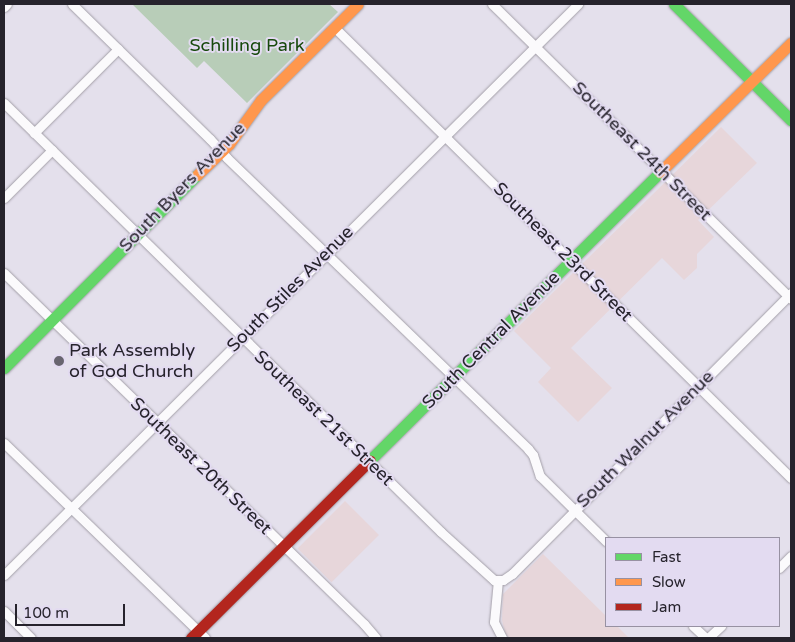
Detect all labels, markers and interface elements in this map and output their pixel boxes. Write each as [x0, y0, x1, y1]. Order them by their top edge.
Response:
park label: Schilling Park [189, 34, 305, 56]
street label: Southeast 24th Street [568, 77, 716, 225]
street label: South Byers Avenue [114, 118, 250, 256]
street label: Southeast 23rd Street [489, 178, 637, 326]
street label: South Stiles Avenue [222, 221, 358, 357]
street label: South Central Avenue [418, 267, 564, 413]
place label: Park Assembly of God Church [69, 340, 195, 382]
street label: Southeast 21st Street [250, 346, 398, 490]
marker: Park Assembly of God Church [53, 355, 65, 367]
street label: South Walnut Avenue [572, 366, 718, 512]
street label: Southeast 20th Street [126, 393, 276, 539]
legend [605, 537, 780, 627]
text: Fast [652, 548, 681, 566]
text: Slow [652, 573, 686, 591]
scale bar [18, 594, 128, 626]
text: Jam [652, 598, 681, 616]
text: 100 m [23, 604, 69, 622]

